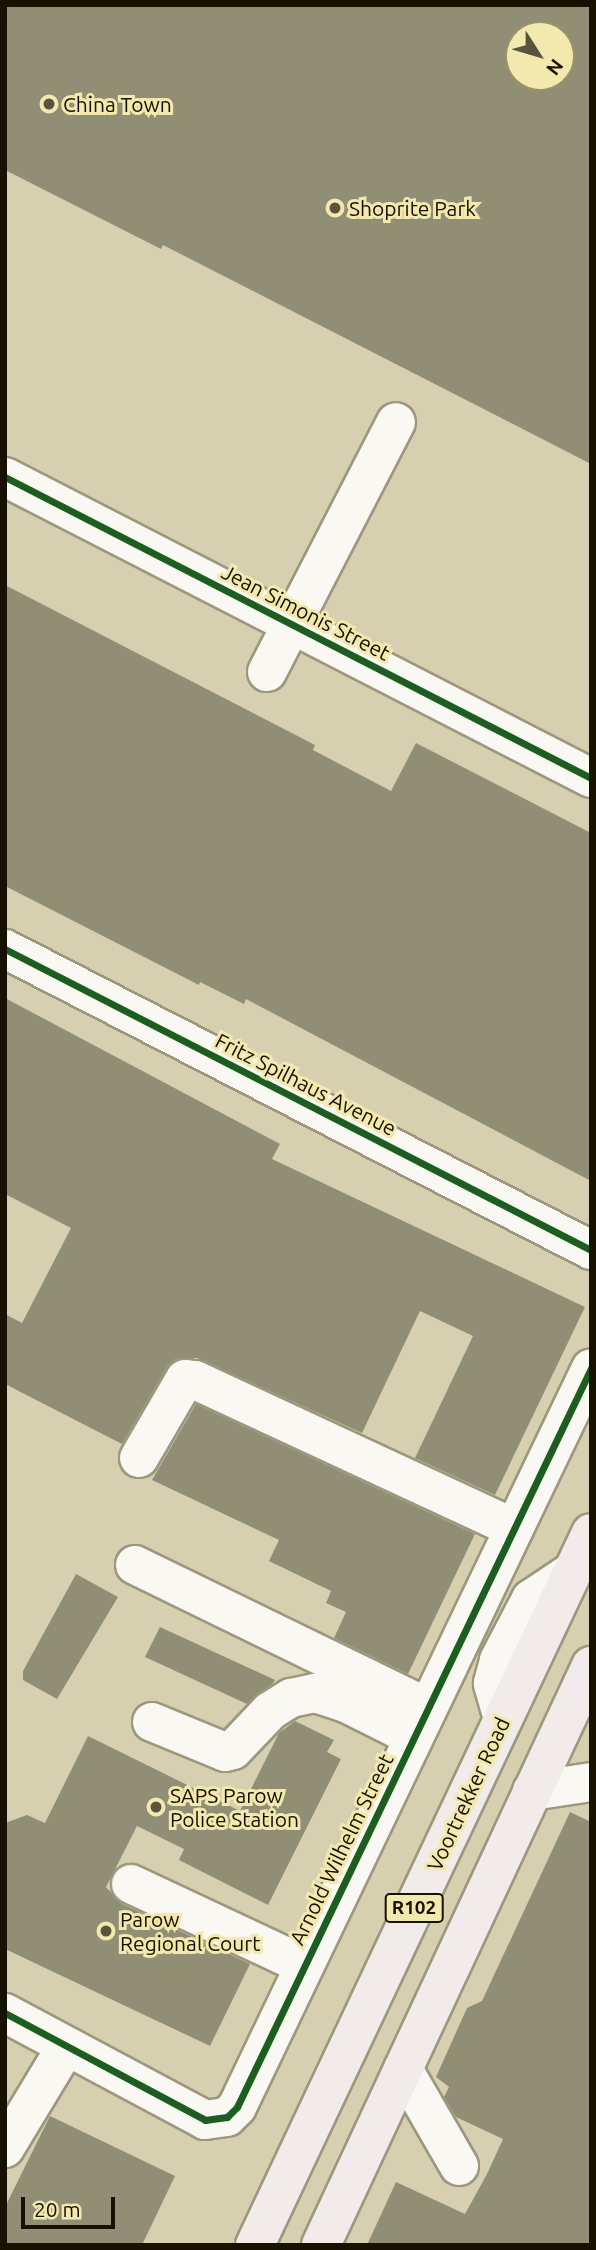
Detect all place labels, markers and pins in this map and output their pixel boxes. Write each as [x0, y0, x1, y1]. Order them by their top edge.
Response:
place label: China Town [63, 91, 172, 117]
marker: China Town [41, 96, 57, 112]
place label: Shoprite Park [349, 195, 476, 221]
marker: Shoprite Park [327, 200, 343, 216]
place label: SAPS Parow Police Station [170, 1782, 299, 1832]
marker: SAPS Parow Police Station [148, 1799, 164, 1815]
place label: Parow Regional Court [120, 1906, 261, 1956]
marker: Parow Regional Court [98, 1923, 114, 1939]

